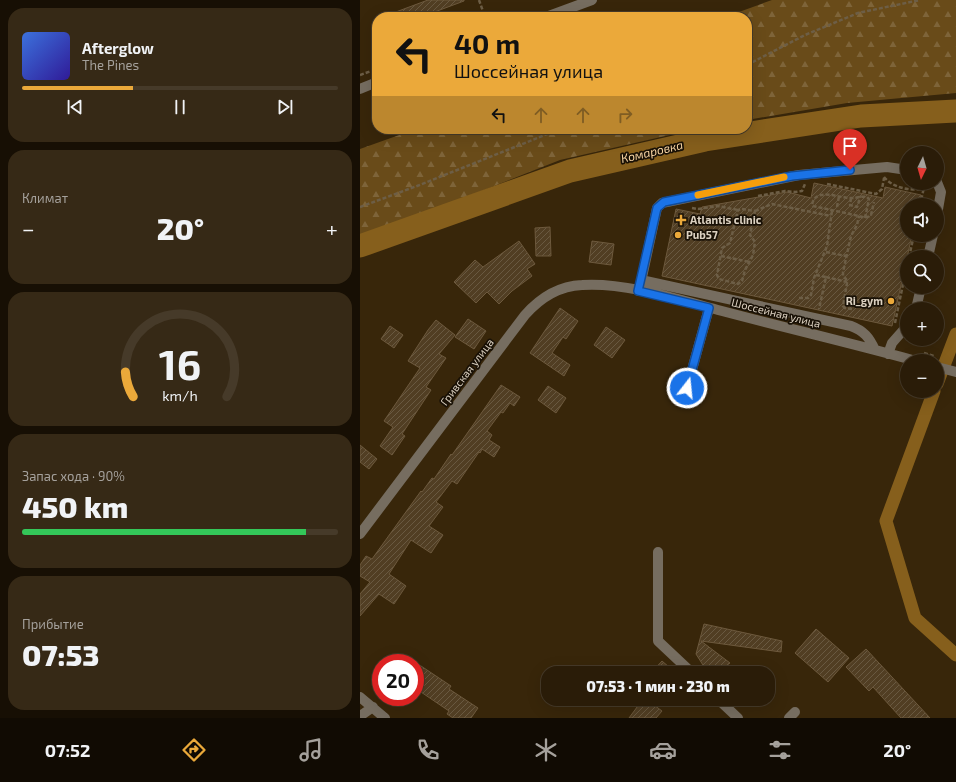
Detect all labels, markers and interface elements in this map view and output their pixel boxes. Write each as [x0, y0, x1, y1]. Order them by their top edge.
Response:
text: 40 m [454, 26, 520, 60]
icon: left [388, 28, 440, 80]
text: Afterglow [82, 39, 154, 57]
text: The Pines [82, 57, 139, 73]
text: Шоссейная улица [454, 60, 603, 82]
icon: previous [64, 96, 86, 118]
icon: pause [169, 96, 191, 118]
icon: next [274, 96, 296, 118]
icon: left [488, 104, 510, 126]
icon: ahead [530, 104, 552, 126]
icon: ahead [572, 104, 594, 126]
icon: right [614, 104, 636, 126]
pin [833, 129, 867, 170]
icon: arrive [839, 135, 861, 157]
water label: Комаровка [619, 137, 684, 165]
north arrow [900, 146, 944, 190]
map controls [900, 146, 944, 398]
text: Климат [22, 190, 68, 206]
button: sound [900, 198, 944, 242]
text: 20° [157, 210, 204, 246]
place label: Atlantis clinic [690, 213, 762, 226]
marker: Atlantis clinic [675, 214, 687, 226]
text: − [22, 215, 35, 241]
text: + [326, 215, 338, 241]
place label: Pub57 [686, 228, 718, 241]
marker: Pub57 [673, 230, 683, 240]
button: search [900, 250, 944, 294]
place label: Ri_gym [846, 294, 883, 308]
street label: Шоссейная улица [730, 295, 822, 331]
marker: Ri_gym [886, 296, 896, 306]
button: + [900, 302, 944, 346]
street label: Гривская улица [437, 336, 497, 408]
text: 16 [159, 338, 201, 388]
button: − [900, 354, 944, 398]
position arrow [666, 367, 708, 409]
text: km/h [162, 387, 198, 404]
text: Запас хода · 90% [22, 468, 125, 484]
text: 450 km [22, 488, 128, 524]
text: Прибытие [22, 616, 84, 632]
text: 07:53 [22, 636, 100, 672]
speed limit sign: 20 [372, 654, 424, 706]
text: 07:53 · 1 мин · 230 m [586, 677, 730, 695]
icon: directions [180, 736, 208, 764]
icon: music [297, 736, 325, 764]
icon: phone [414, 736, 442, 764]
icon: climate [532, 736, 560, 764]
icon: car [649, 736, 677, 764]
icon: filters [766, 736, 794, 764]
text: 07:52 [45, 739, 91, 761]
text: 20° [883, 739, 911, 761]

